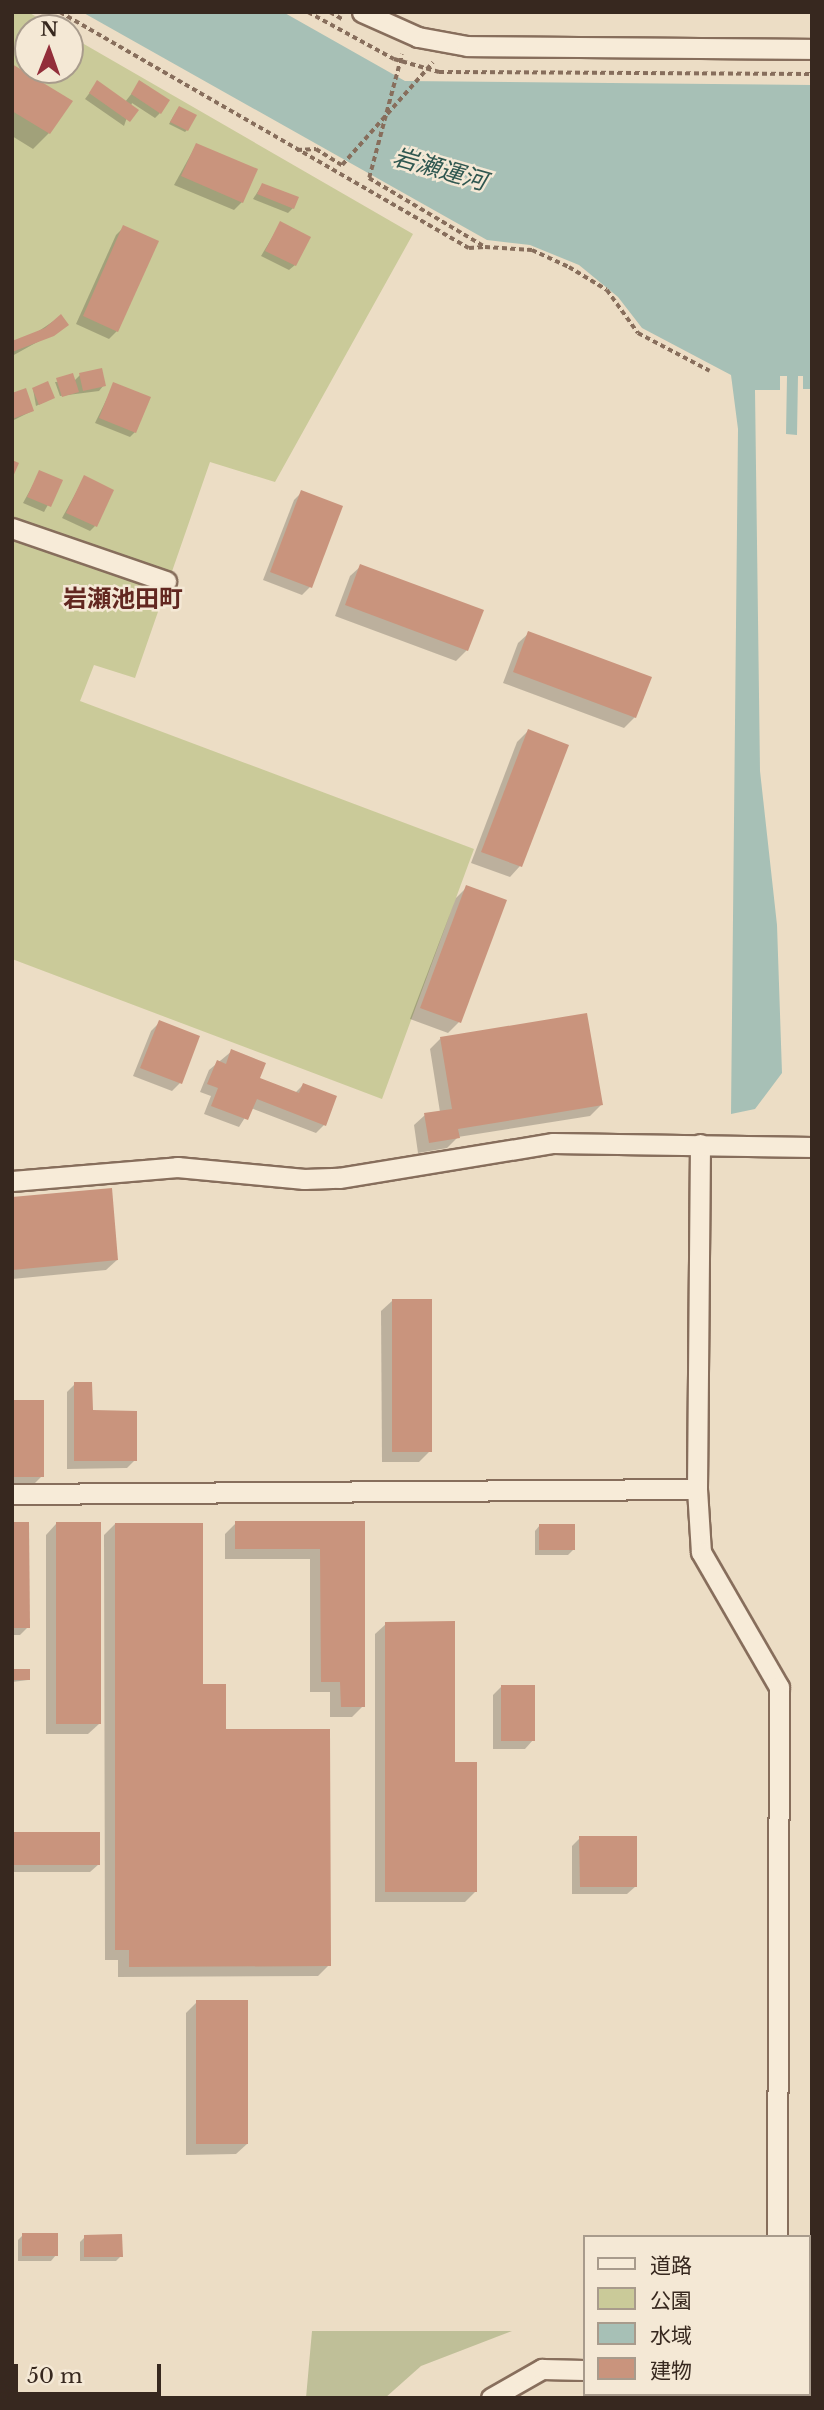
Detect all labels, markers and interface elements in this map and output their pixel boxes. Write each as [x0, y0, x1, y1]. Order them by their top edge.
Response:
north arrow [14, 14, 84, 84]
text: N [40, 18, 58, 41]
water label: 岩瀬運河 [390, 142, 490, 196]
district label: 岩瀬池田町 [63, 585, 183, 613]
legend [582, 2235, 810, 2396]
text: 道路 [650, 2253, 692, 2279]
text: 公園 [650, 2288, 692, 2314]
text: 水域 [650, 2323, 692, 2349]
scale bar [18, 2350, 164, 2394]
text: 建物 [650, 2358, 692, 2384]
text: 50 m [27, 2363, 82, 2389]

